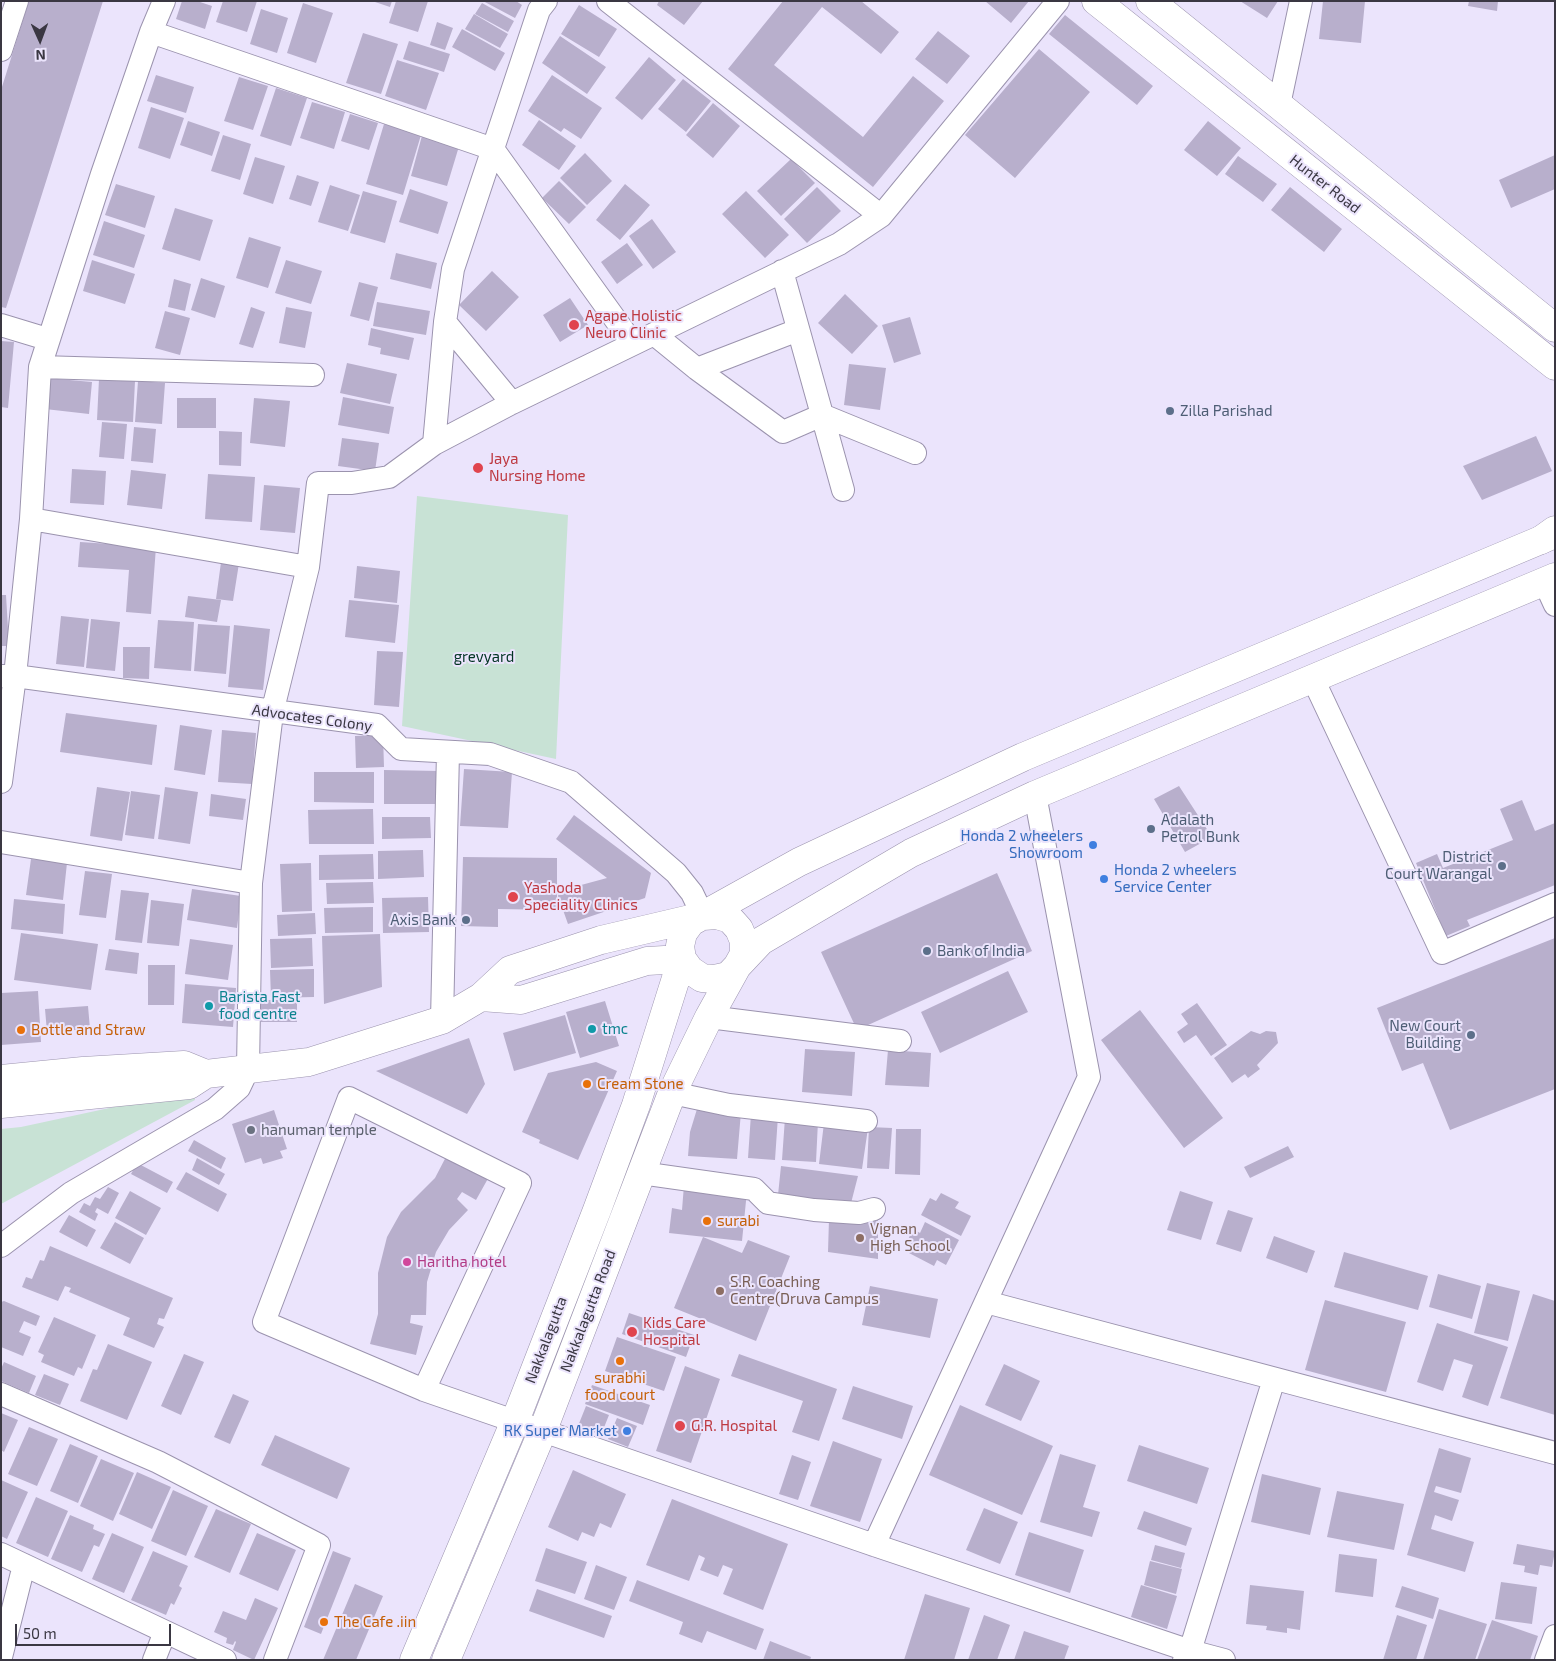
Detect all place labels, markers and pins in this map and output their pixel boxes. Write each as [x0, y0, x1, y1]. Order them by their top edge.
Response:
place label: Agape Holistic Neuro Clinic [585, 307, 682, 342]
marker: Agape Holistic Neuro Clinic [567, 318, 581, 332]
place label: Zilla Parishad [1180, 402, 1273, 420]
marker: Zilla Parishad [1164, 405, 1176, 417]
place label: Jaya Nursing Home [489, 450, 586, 485]
marker: Jaya Nursing Home [471, 461, 485, 475]
place label: Adalath Petrol Bunk [1161, 811, 1240, 846]
marker: Adalath Petrol Bunk [1145, 823, 1157, 835]
place label: Honda 2 wheelers Showroom [960, 827, 1083, 862]
marker: Honda 2 wheelers Showroom [1087, 839, 1099, 851]
place label: District Court Warangal [1385, 848, 1492, 883]
marker: District Court Warangal [1496, 860, 1508, 872]
place label: Honda 2 wheelers Service Center [1114, 861, 1237, 896]
marker: Honda 2 wheelers Service Center [1098, 873, 1110, 885]
place label: Yashoda Speciality Clinics [524, 879, 638, 914]
marker: Yashoda Speciality Clinics [506, 890, 520, 904]
place label: Axis Bank [390, 911, 456, 929]
marker: Axis Bank [460, 914, 472, 926]
place label: Bank of India [937, 942, 1025, 960]
marker: Bank of India [921, 945, 933, 957]
place label: Barista Fast food centre [219, 988, 300, 1023]
marker: Barista Fast food centre [203, 1000, 215, 1012]
place label: New Court Building [1389, 1017, 1461, 1052]
place label: tmc [602, 1020, 628, 1038]
place label: Bottle and Straw [31, 1021, 146, 1039]
marker: tmc [586, 1023, 598, 1035]
marker: Bottle and Straw [15, 1024, 27, 1036]
marker: New Court Building [1465, 1029, 1477, 1041]
place label: Cream Stone [597, 1075, 683, 1093]
marker: Cream Stone [581, 1078, 593, 1090]
place label: hanuman temple [261, 1121, 377, 1139]
marker: hanuman temple [245, 1124, 257, 1136]
place label: surabi [717, 1212, 760, 1230]
marker: surabi [701, 1215, 713, 1227]
place label: Vignan High School [870, 1220, 950, 1255]
marker: Vignan High School [854, 1232, 866, 1244]
place label: Haritha hotel [417, 1253, 506, 1271]
marker: Haritha hotel [401, 1256, 413, 1268]
place label: S.R. Coaching Centre(Druva Campus [730, 1273, 879, 1308]
marker: S.R. Coaching Centre(Druva Campus [714, 1285, 726, 1297]
place label: Kids Care Hospital [643, 1314, 706, 1349]
marker: Kids Care Hospital [625, 1325, 639, 1339]
marker: surabhi food court [614, 1355, 626, 1367]
place label: surabhi food court [585, 1369, 655, 1404]
place label: G.R. Hospital [691, 1417, 777, 1435]
marker: G.R. Hospital [673, 1419, 687, 1433]
place label: RK Super Market [504, 1422, 617, 1440]
marker: RK Super Market [621, 1425, 633, 1437]
place label: The Cafe .iin [334, 1613, 416, 1631]
marker: The Cafe .iin [318, 1616, 330, 1628]

